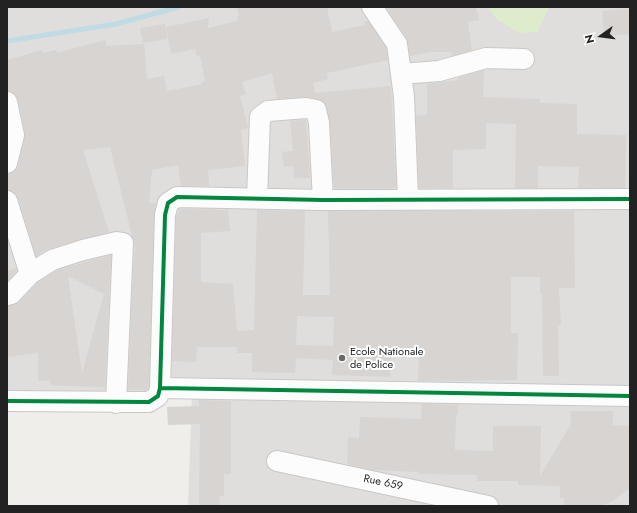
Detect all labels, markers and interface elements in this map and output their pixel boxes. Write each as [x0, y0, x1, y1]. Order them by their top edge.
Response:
north arrow [581, 16, 621, 56]
text: N [581, 33, 598, 45]
place label: Ecole Nationale de Police [350, 345, 423, 371]
marker: Ecole Nationale de Police [337, 353, 347, 363]
street label: Rue 659 [362, 472, 404, 494]

